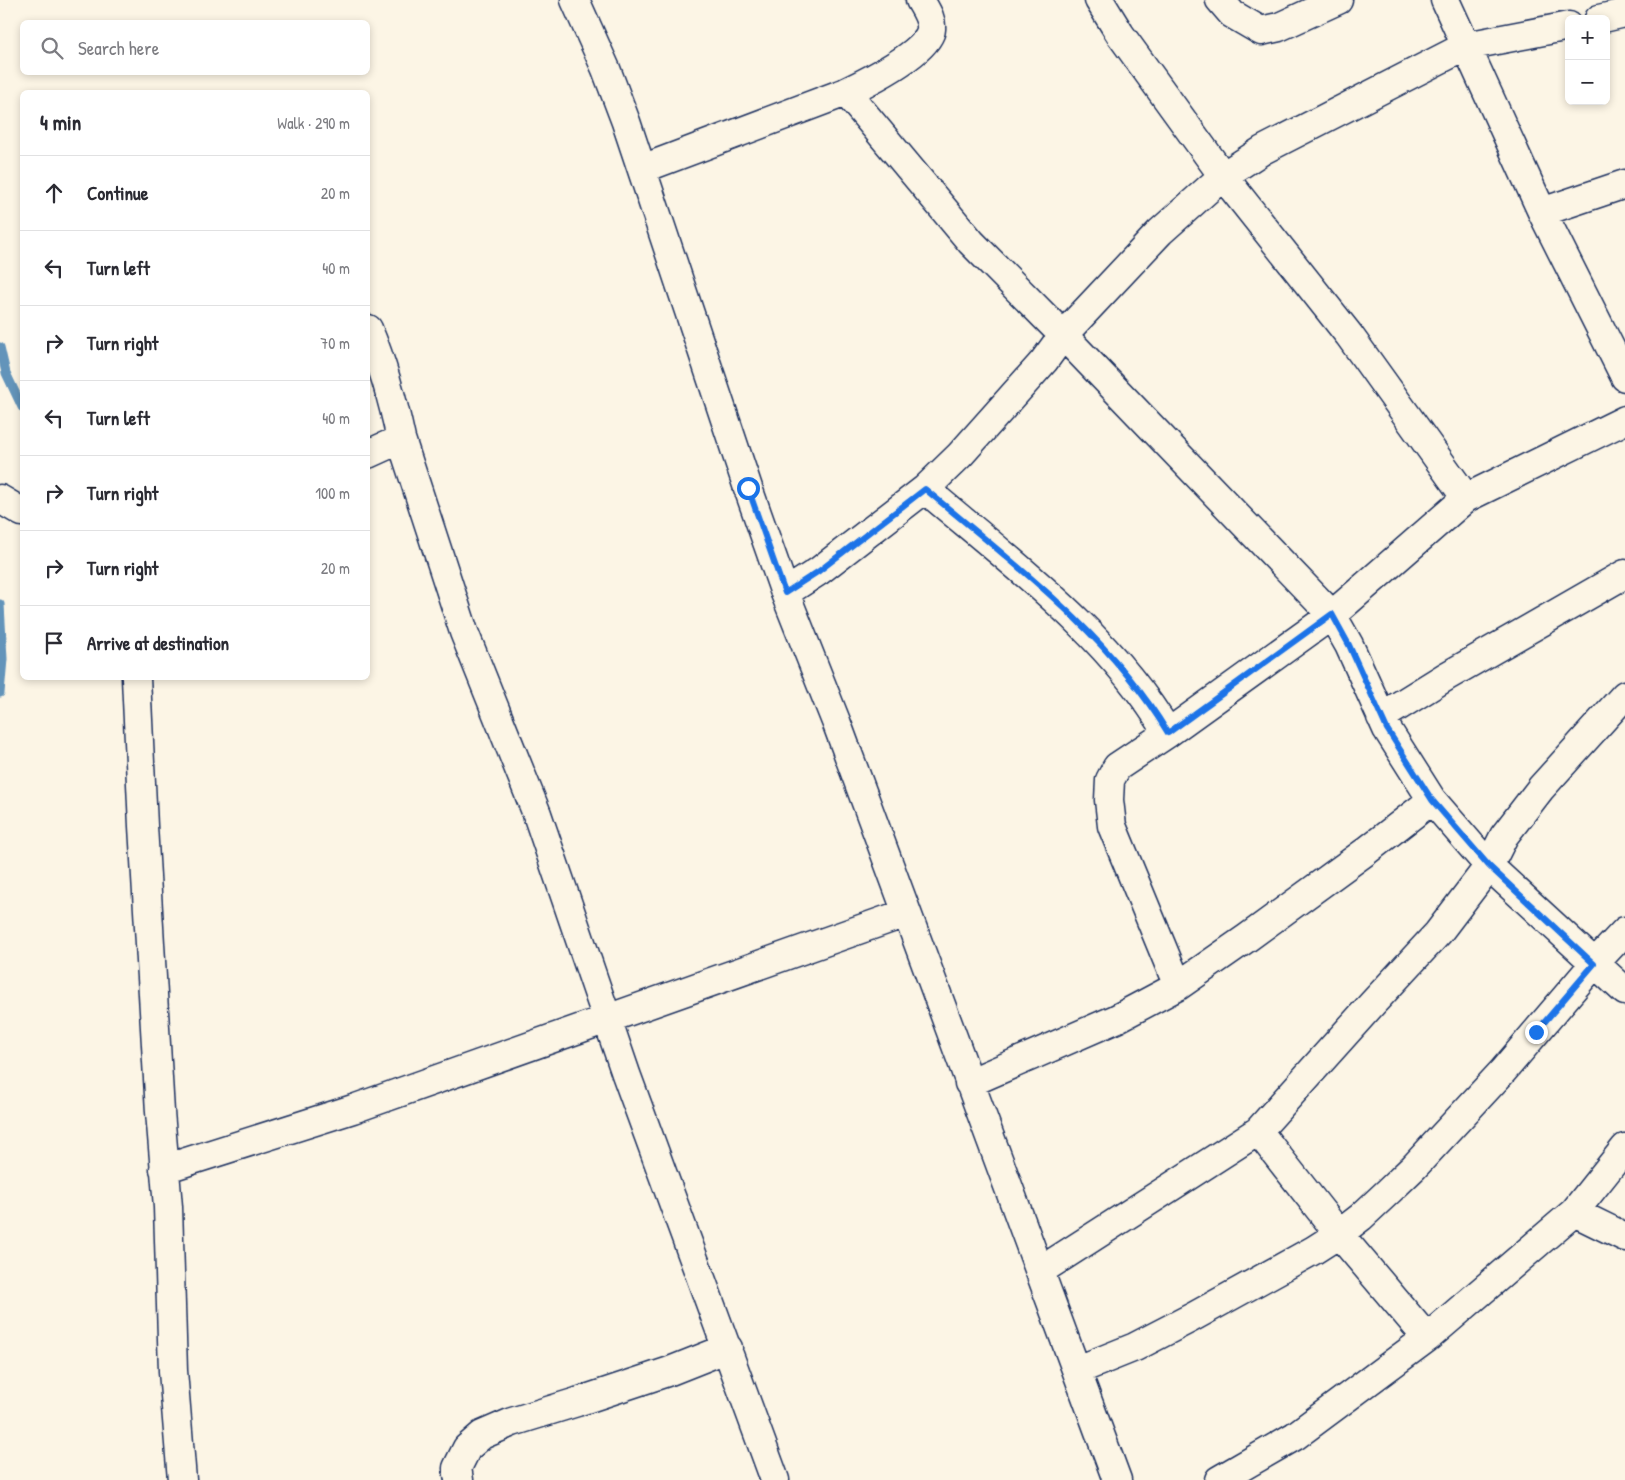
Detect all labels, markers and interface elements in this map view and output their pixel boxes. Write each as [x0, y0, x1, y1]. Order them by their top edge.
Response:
map controls [1565, 15, 1610, 105]
button: + [1565, 15, 1610, 60]
search box [20, 20, 370, 75]
icon: search [38, 34, 66, 62]
text: Search here [78, 35, 159, 61]
button: − [1565, 60, 1610, 105]
text: 4 min [40, 108, 81, 137]
text: Walk · 290 m [277, 112, 350, 134]
icon: ahead [40, 179, 68, 207]
text: Continue [87, 180, 148, 206]
text: 20 m [321, 182, 350, 204]
icon: left [40, 254, 68, 282]
text: Turn left [87, 255, 150, 281]
text: 40 m [322, 257, 350, 279]
icon: right [40, 329, 68, 357]
text: Turn right [87, 330, 158, 356]
text: 70 m [320, 332, 350, 354]
icon: left [40, 404, 68, 432]
text: Turn left [87, 405, 150, 431]
text: 40 m [322, 407, 350, 429]
route start [737, 477, 760, 500]
icon: right [40, 479, 68, 507]
text: Turn right [87, 480, 158, 506]
text: 100 m [315, 482, 350, 504]
icon: right [40, 554, 68, 582]
text: Turn right [87, 555, 158, 581]
text: 20 m [321, 557, 350, 579]
icon: arrive [40, 629, 68, 657]
text: Arrive at destination [87, 630, 229, 656]
route end [1525, 1021, 1548, 1044]

